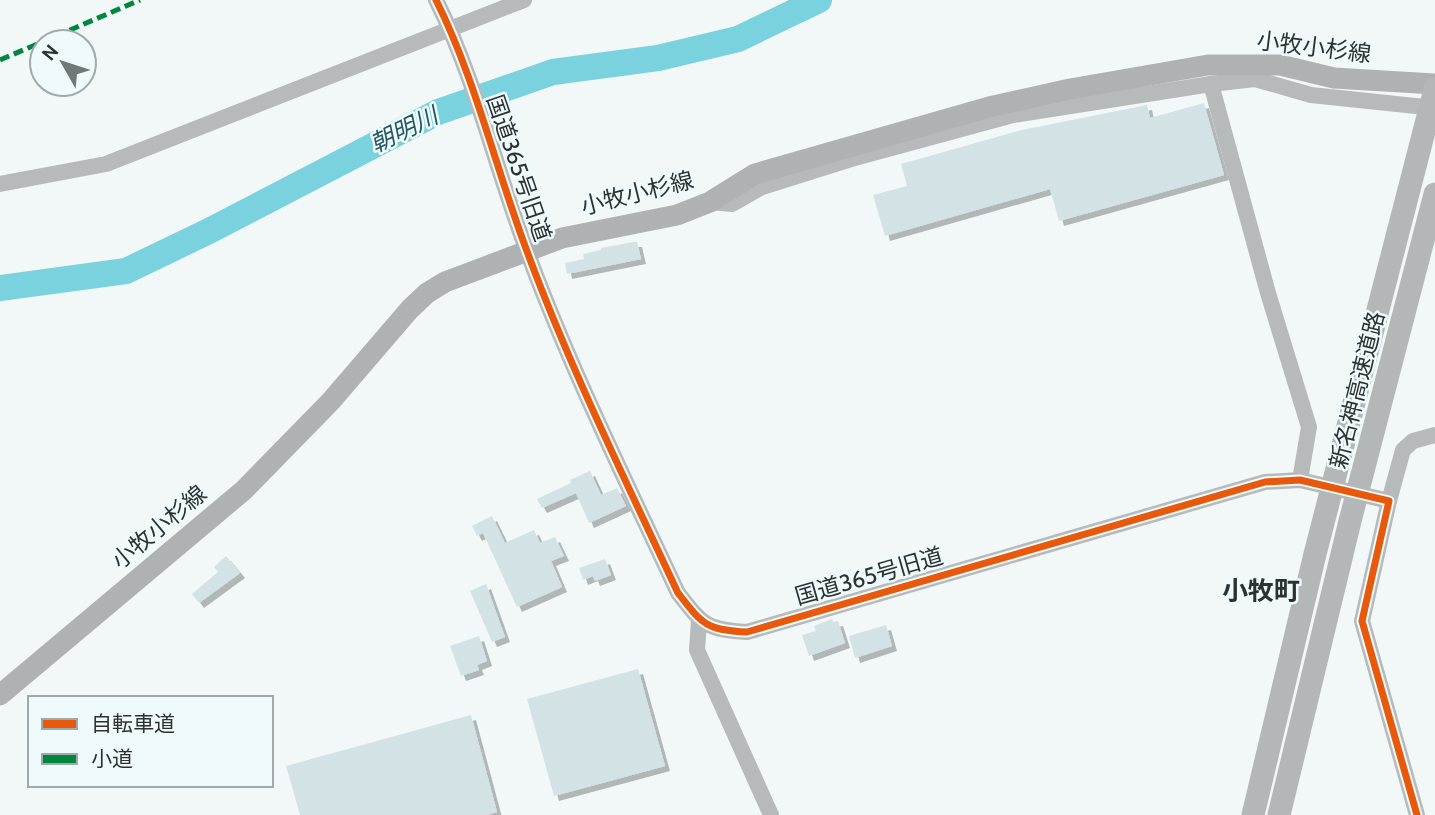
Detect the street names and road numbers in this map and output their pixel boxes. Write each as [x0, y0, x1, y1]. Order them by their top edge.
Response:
street label: 小牧小杉線 [1255, 26, 1373, 68]
street label: 国道365号旧道 [481, 91, 557, 245]
street label: 小牧小杉線 [578, 166, 696, 220]
street label: 新名神高速道路 [1324, 309, 1390, 471]
street label: 小牧小杉線 [106, 479, 212, 575]
street label: 国道365号旧道 [792, 541, 946, 611]

